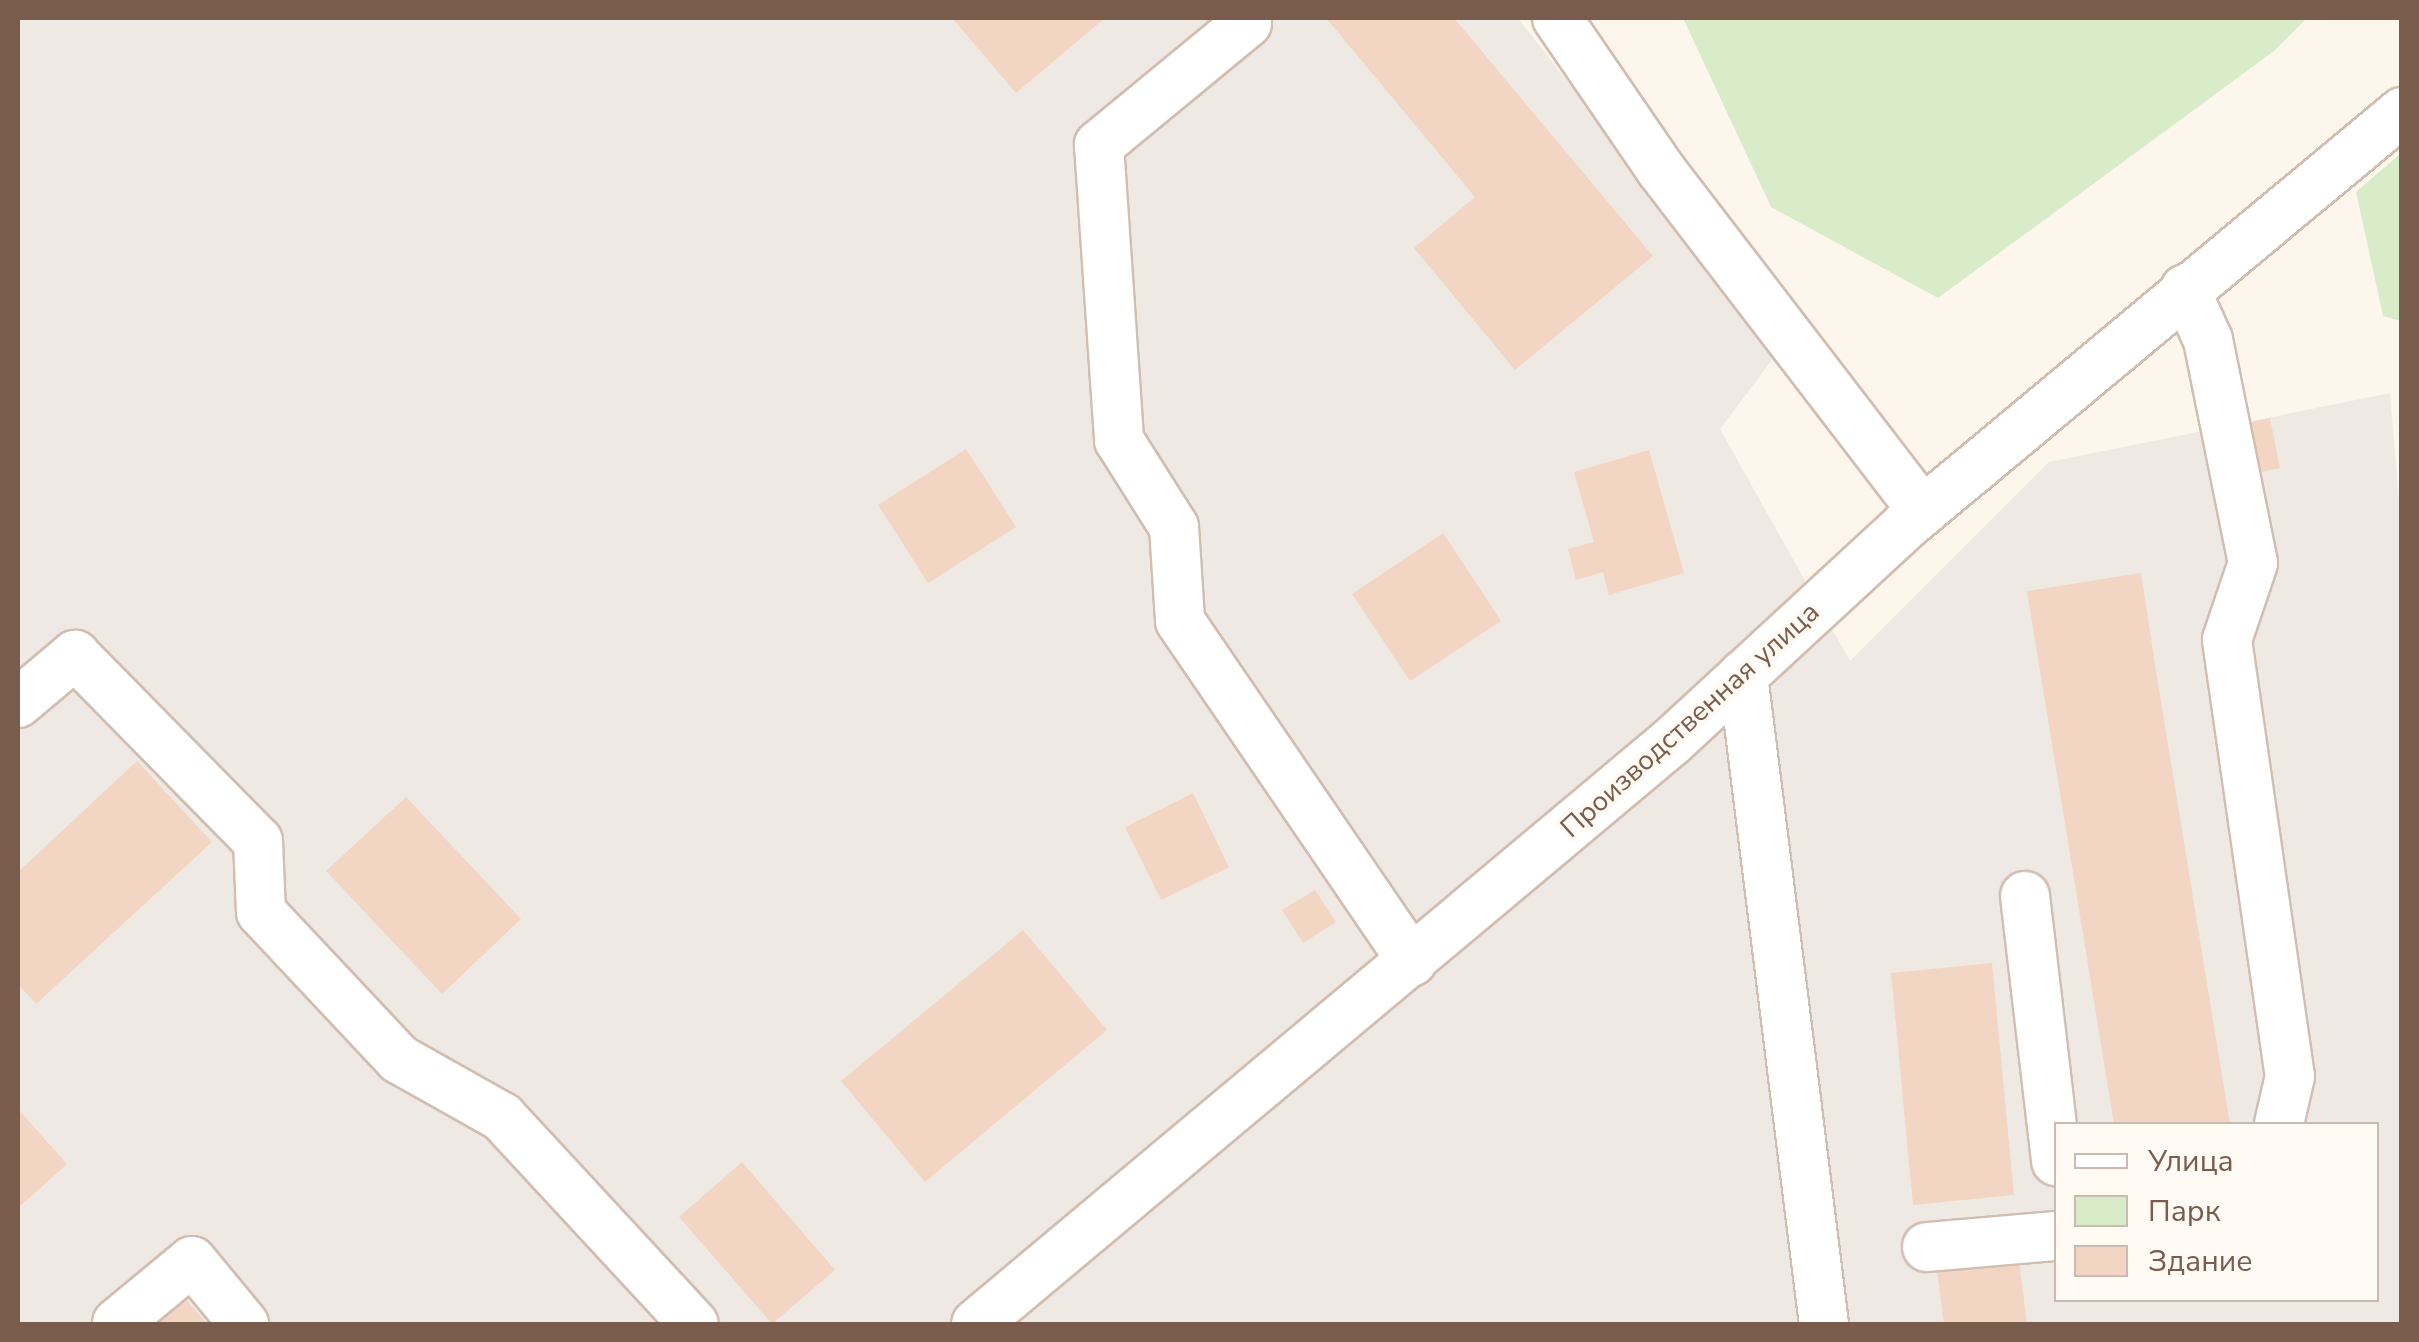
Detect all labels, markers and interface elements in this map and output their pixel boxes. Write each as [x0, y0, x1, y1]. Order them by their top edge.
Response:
street label: Производственная улица [1554, 595, 1826, 845]
legend [2054, 1122, 2379, 1302]
text: Улица [2148, 1141, 2234, 1182]
text: Парк [2148, 1191, 2220, 1232]
text: Здание [2148, 1241, 2253, 1282]

